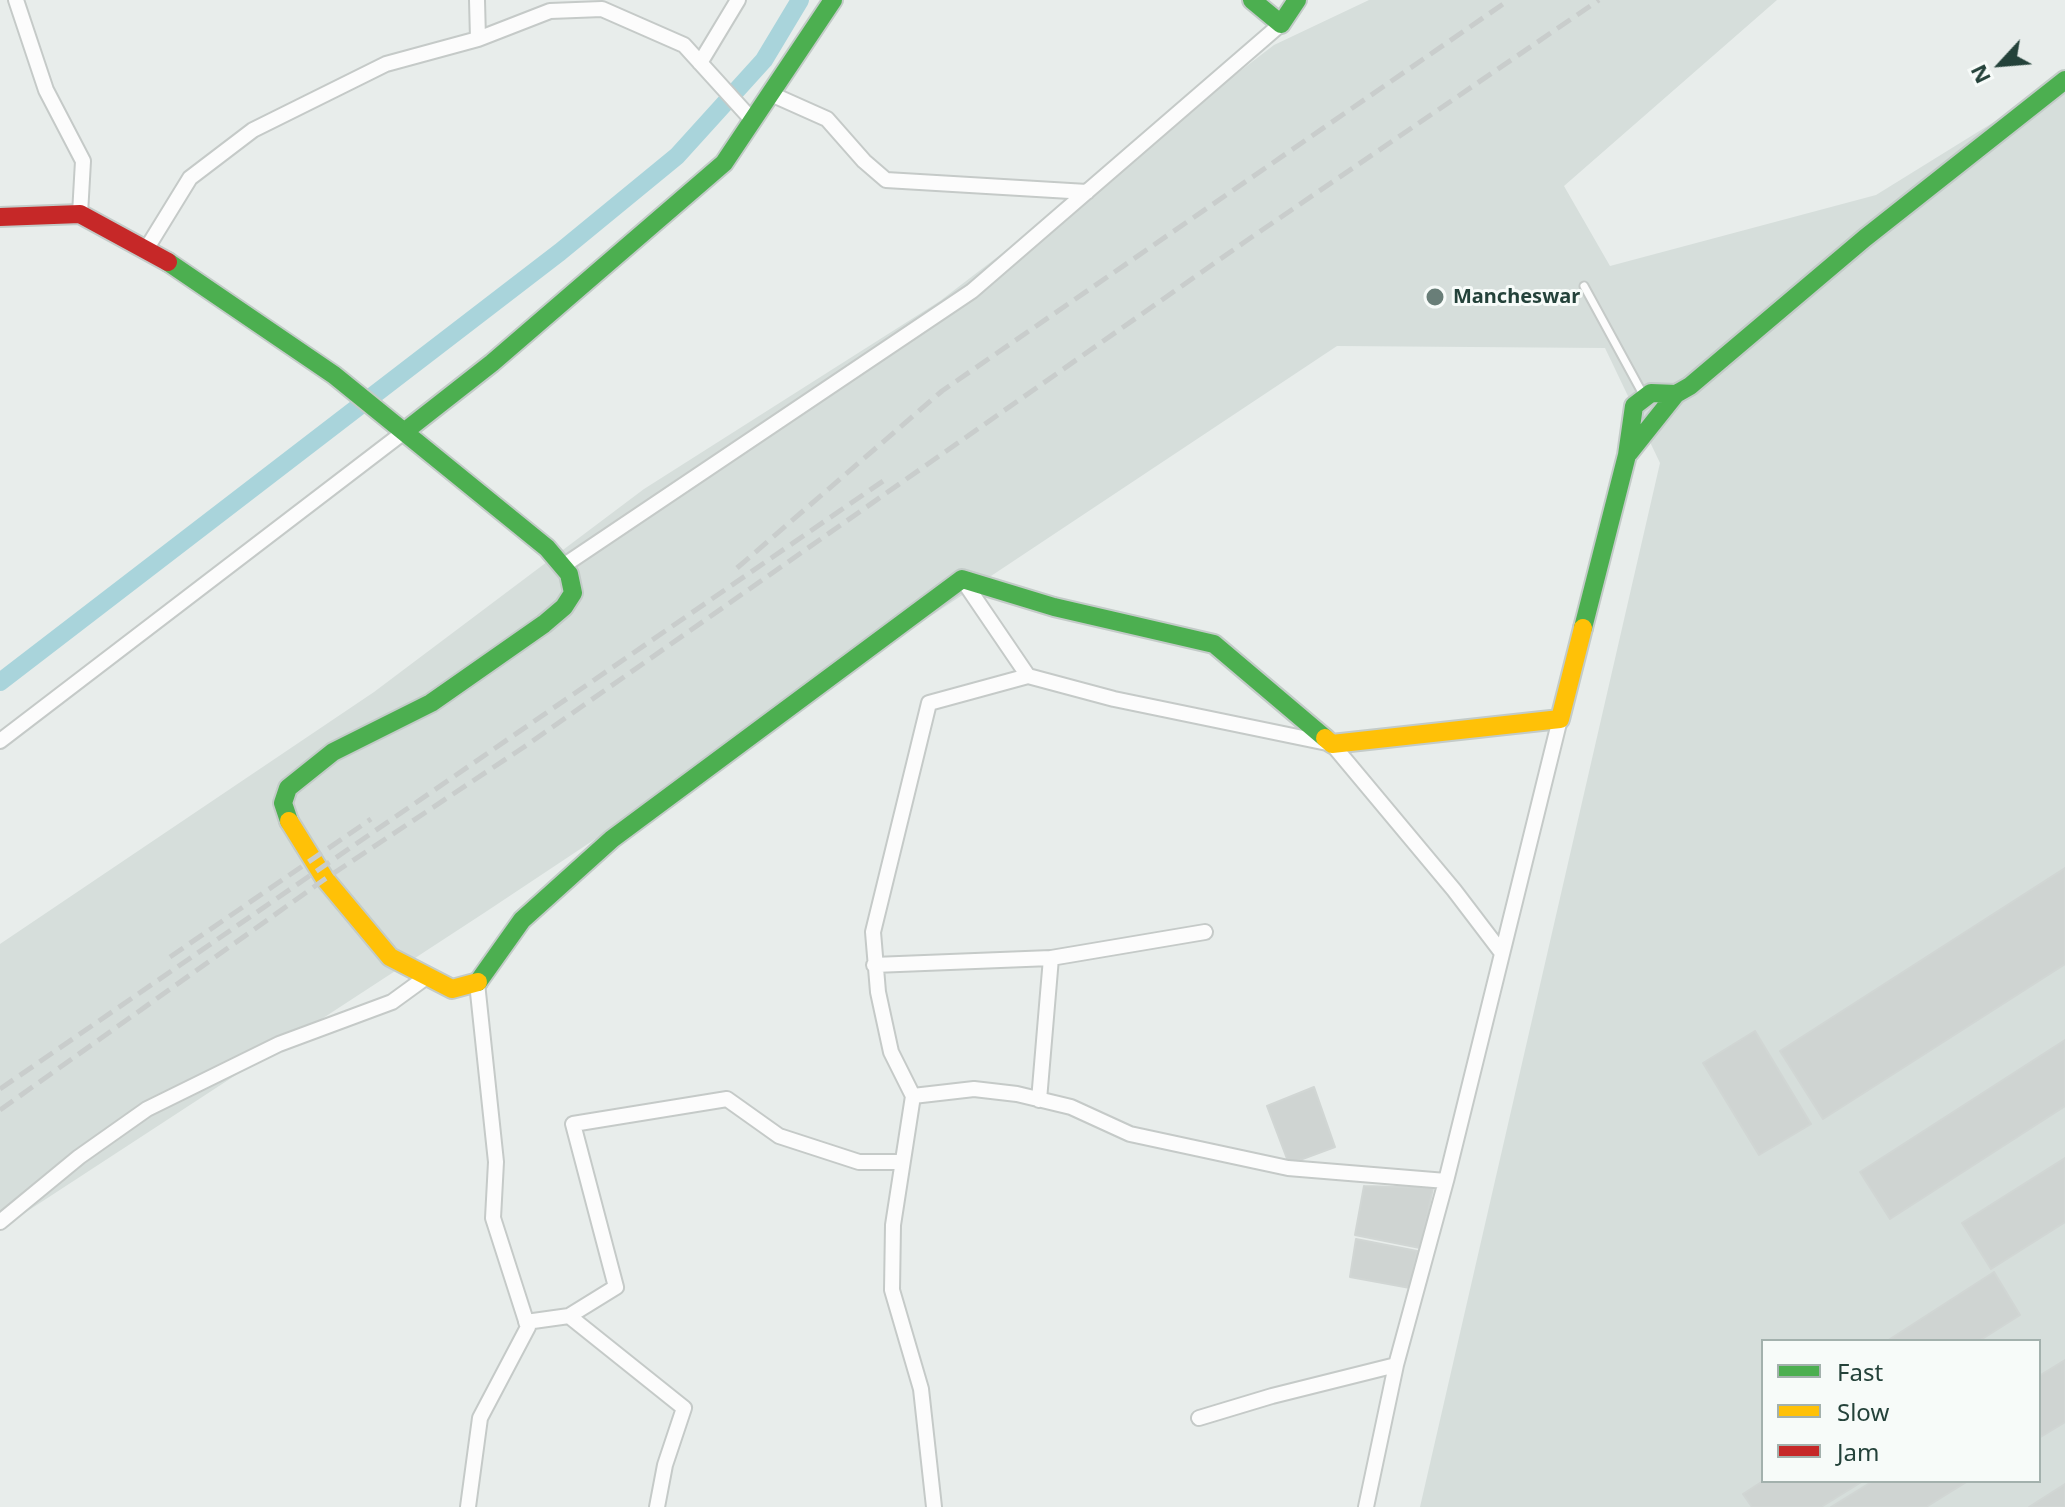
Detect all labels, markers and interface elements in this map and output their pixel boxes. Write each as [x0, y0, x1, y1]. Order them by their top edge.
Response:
north arrow [1961, 24, 2041, 104]
text: N [1962, 60, 1997, 89]
place label: Mancheswar [1453, 285, 1580, 309]
marker: Mancheswar [1424, 286, 1446, 308]
legend [1761, 1339, 2041, 1483]
text: Fast [1837, 1355, 1883, 1388]
text: Slow [1837, 1395, 1889, 1428]
text: Jam [1837, 1435, 1879, 1468]

